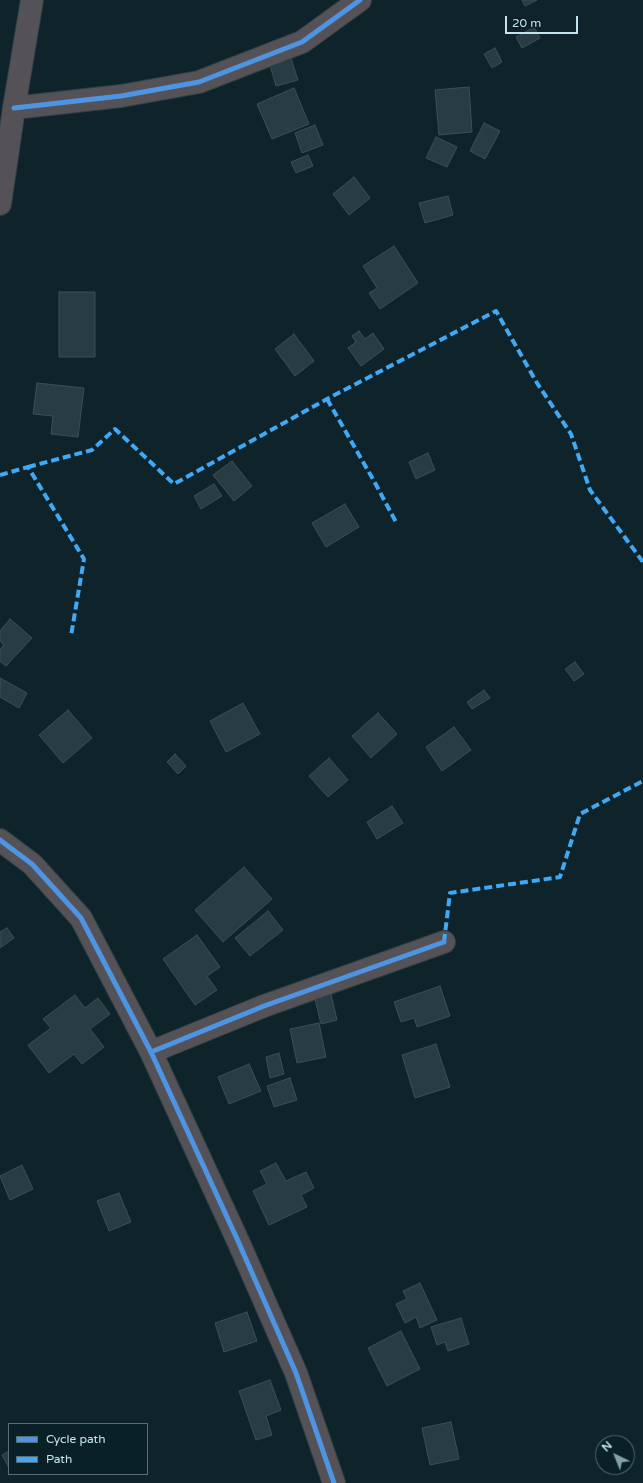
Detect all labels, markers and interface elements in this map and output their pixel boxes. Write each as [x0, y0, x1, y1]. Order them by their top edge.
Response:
scale bar [507, 8, 580, 34]
text: 20 m [512, 16, 541, 30]
legend [8, 1423, 148, 1475]
text: Cycle path [46, 1432, 105, 1446]
north arrow [595, 1435, 635, 1475]
text: N [599, 1439, 615, 1454]
text: Path [46, 1452, 72, 1466]

